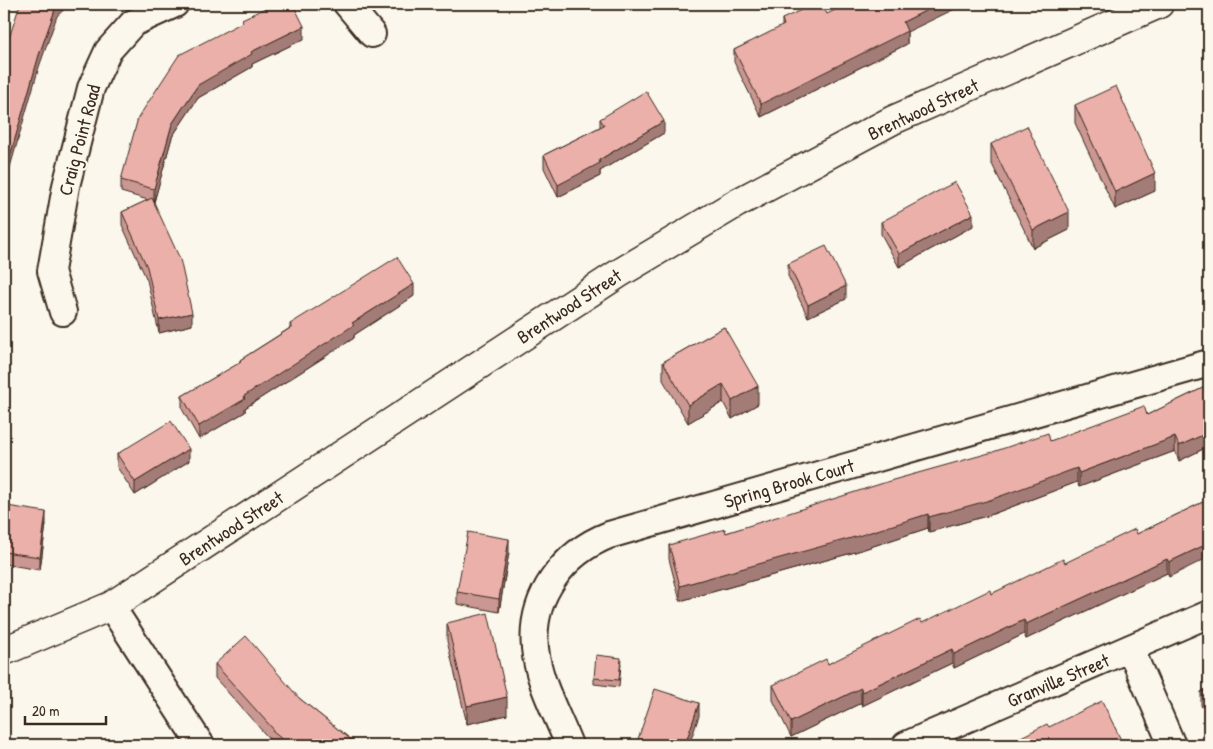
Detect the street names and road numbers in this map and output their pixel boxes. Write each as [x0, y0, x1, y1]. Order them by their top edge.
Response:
street label: Brentwood Street [863, 72, 983, 146]
street label: Craig Point Road [52, 81, 106, 198]
street label: Brentwood Street [512, 262, 627, 350]
street label: Spring Brook Court [721, 452, 857, 514]
street label: Brentwood Street [174, 484, 289, 572]
street label: Granville Street [1003, 647, 1114, 713]

